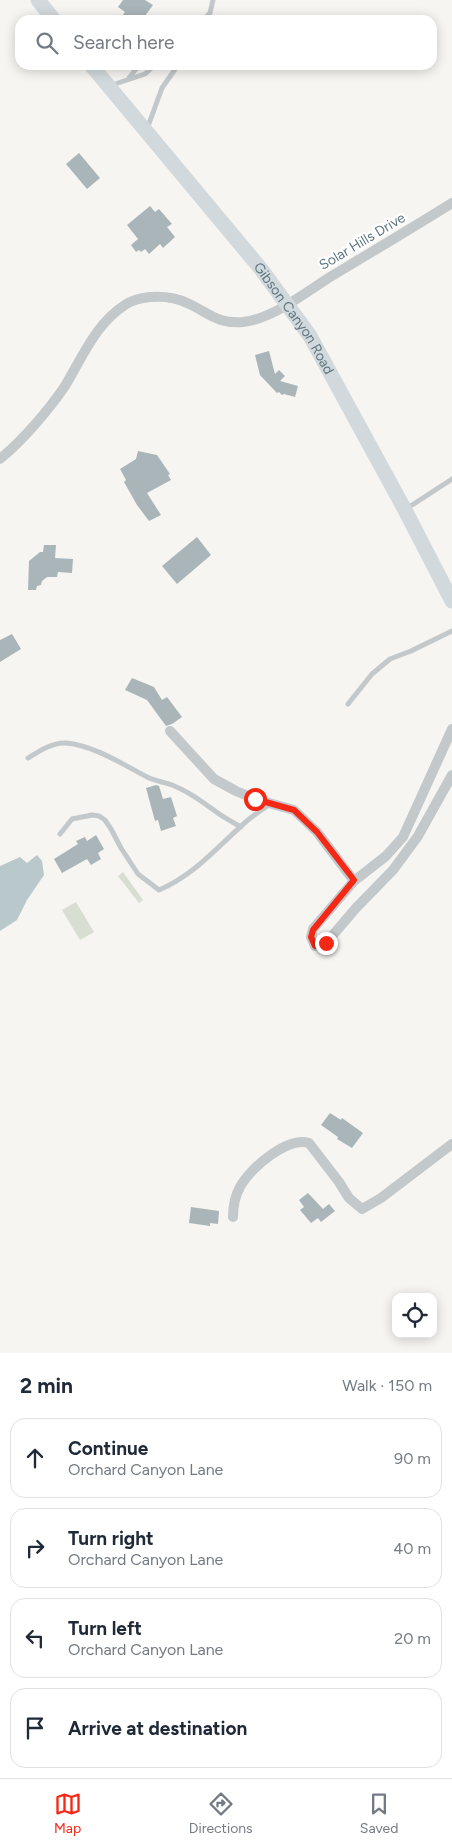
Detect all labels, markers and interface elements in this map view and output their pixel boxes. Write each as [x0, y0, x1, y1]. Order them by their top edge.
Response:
search box [15, 15, 437, 70]
icon: search [33, 29, 61, 57]
text: Search here [73, 31, 175, 54]
street label: Solar Hills Drive [316, 209, 409, 274]
street label: Gibson Canyon Road [250, 259, 337, 378]
route start [244, 788, 267, 811]
route end [315, 932, 338, 955]
map controls [392, 1293, 437, 1338]
button: locate [392, 1293, 437, 1338]
text: 2 min [20, 1373, 73, 1398]
text: Walk · 150 m [342, 1376, 432, 1395]
text: Continue [68, 1437, 148, 1460]
icon: ahead [21, 1444, 49, 1472]
text: 90 m [394, 1449, 431, 1468]
text: Orchard Canyon Lane [68, 1460, 223, 1479]
text: Turn right [68, 1527, 154, 1550]
icon: right [21, 1534, 49, 1562]
text: 40 m [393, 1539, 431, 1558]
text: Orchard Canyon Lane [68, 1550, 223, 1569]
text: Turn left [68, 1617, 142, 1640]
icon: left [21, 1624, 49, 1652]
text: 20 m [394, 1629, 431, 1648]
text: Orchard Canyon Lane [68, 1640, 223, 1659]
icon: arrive [21, 1714, 49, 1742]
text: Arrive at destination [68, 1717, 247, 1740]
tab: Map [54, 1790, 82, 1837]
tab: Directions [189, 1790, 253, 1837]
tab: Saved [360, 1790, 398, 1837]

